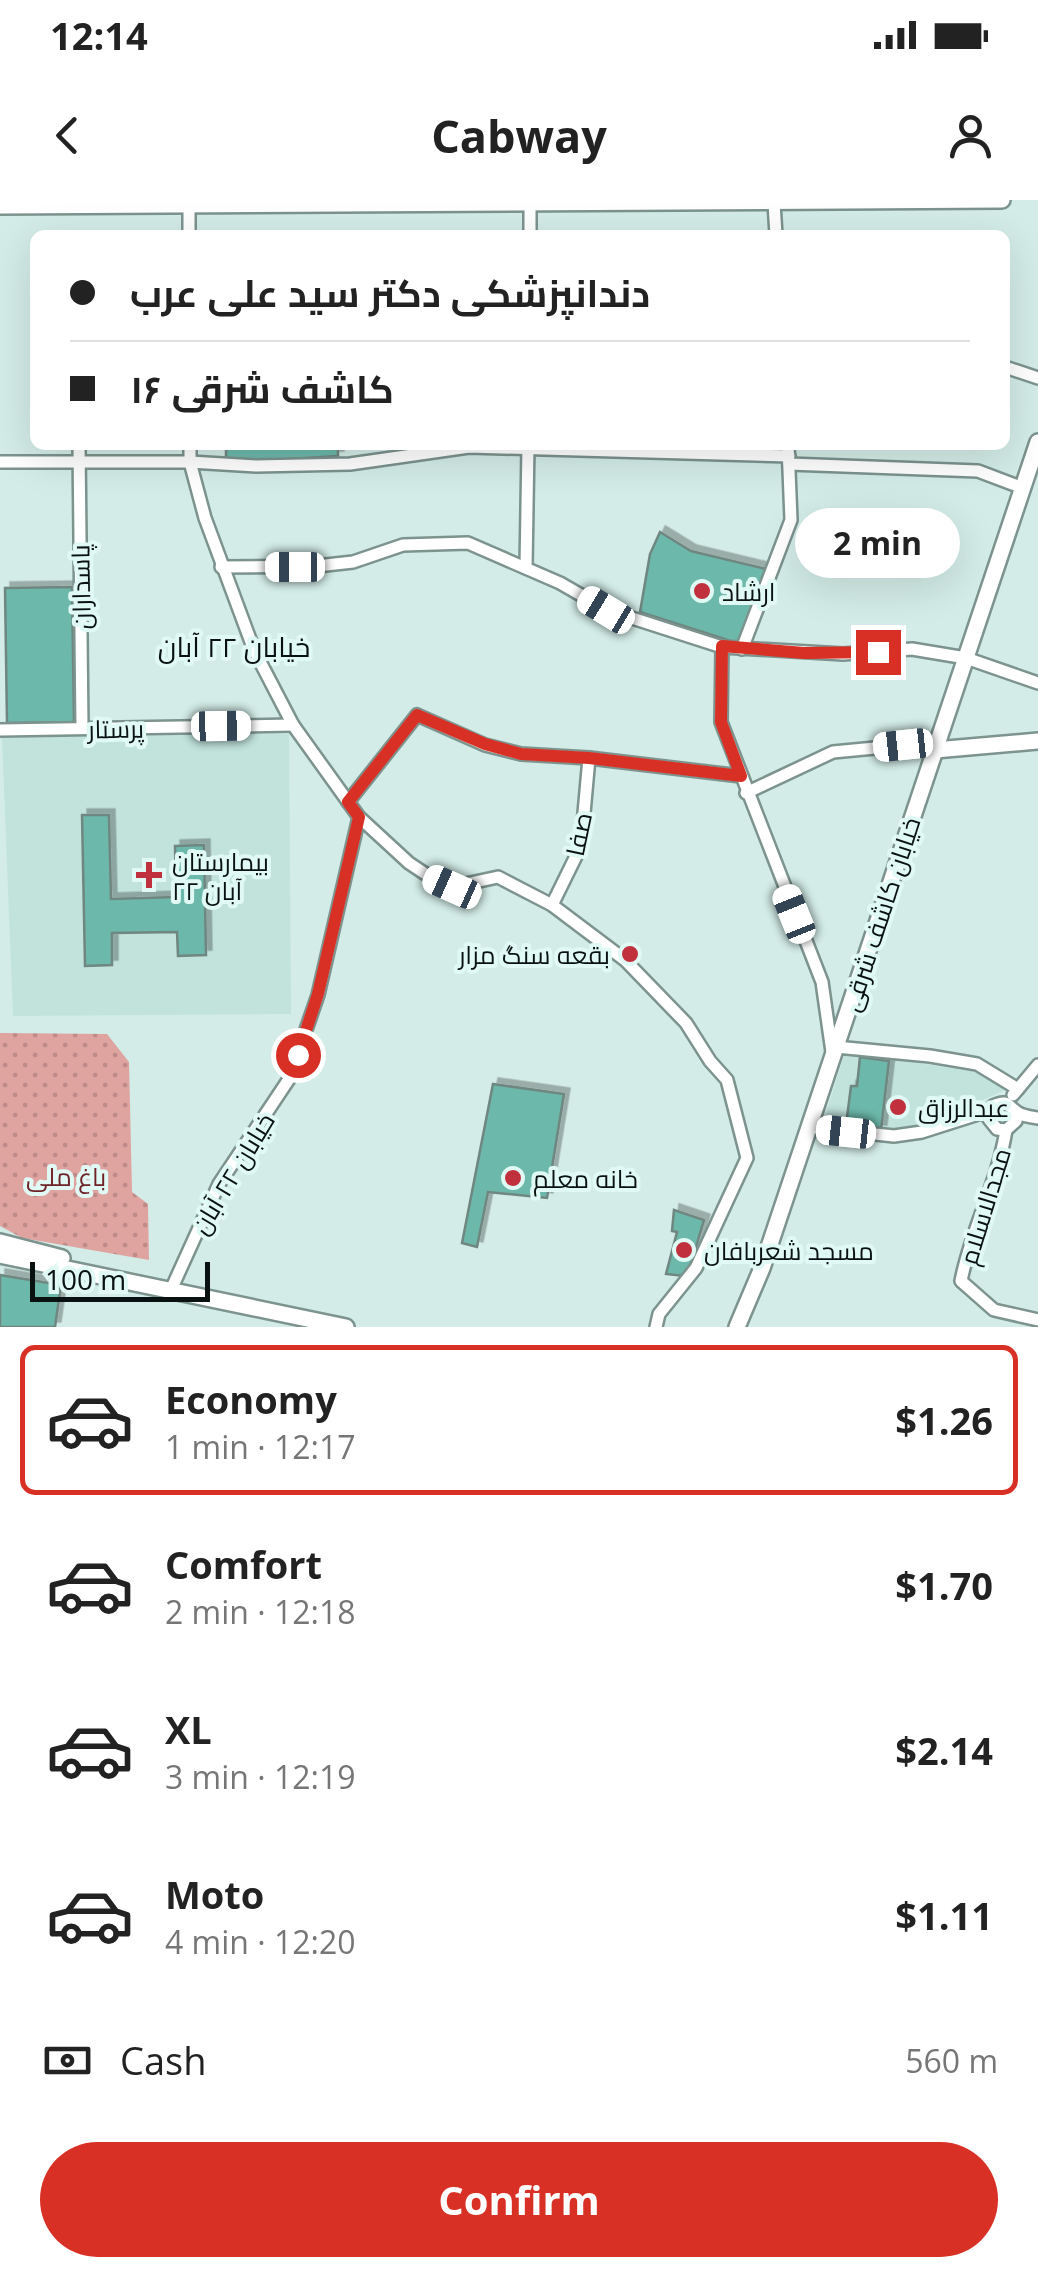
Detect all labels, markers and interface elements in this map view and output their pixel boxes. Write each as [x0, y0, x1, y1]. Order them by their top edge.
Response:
text: 12:14 [50, 9, 148, 61]
text: Cabway [431, 105, 607, 166]
icon: back [40, 108, 95, 163]
icon: person [943, 108, 998, 163]
text: دندانپزشکی دکتر سید علی عرب [130, 266, 650, 318]
text: کاشف شرقی ۱۶ [130, 362, 394, 414]
callout: 2 min [796, 507, 960, 577]
text: 2 min [833, 521, 922, 564]
street label: پاسداران [62, 544, 99, 630]
car [265, 552, 325, 582]
place label: ارشاد [722, 574, 775, 608]
marker: ارشاد [691, 580, 713, 602]
car [573, 582, 639, 638]
district label: خیابان ۲۲ آبان [158, 627, 310, 665]
route end [856, 630, 901, 675]
car [191, 710, 251, 742]
street label: پرستار [86, 711, 145, 747]
car [872, 727, 934, 763]
street label: صفا [557, 809, 599, 859]
street label: خیابان کاشف شرقی [833, 813, 927, 1015]
place label: بیمارستان ۲۲ آبان [172, 844, 269, 907]
car [418, 861, 486, 913]
marker: بیمارستان ۲۲ آبان [136, 862, 162, 888]
car [769, 881, 819, 947]
place label: بقعه سنگ مزار [457, 937, 610, 971]
marker: بقعه سنگ مزار [619, 943, 641, 965]
route start [276, 1033, 321, 1078]
place label: عبدالرزاق [918, 1090, 1010, 1124]
marker: عبدالرزاق [887, 1096, 909, 1118]
street label: خیابان ۲۲ آبان [182, 1106, 282, 1240]
car [815, 1114, 877, 1150]
street label: مجدالاسلام [950, 1143, 1020, 1269]
park label: باغ ملی [26, 1159, 106, 1194]
place label: خانه معلم [533, 1161, 638, 1197]
marker: خانه معلم [502, 1167, 524, 1189]
place label: مسجد شعربافان [704, 1233, 874, 1267]
marker: مسجد شعربافان [673, 1239, 695, 1261]
scale bar [30, 1257, 210, 1302]
text: 100 m [45, 1260, 126, 1298]
text: Economy [165, 1373, 337, 1425]
icon: car [45, 1375, 135, 1465]
text: $1.26 [895, 1394, 993, 1446]
text: 1 min · 12:17 [165, 1425, 356, 1468]
text: Comfort [165, 1538, 322, 1590]
icon: car [45, 1540, 135, 1630]
text: $1.70 [895, 1559, 993, 1611]
text: 2 min · 12:18 [165, 1590, 356, 1633]
text: XL [165, 1703, 212, 1755]
icon: car [45, 1705, 135, 1795]
text: $2.14 [895, 1724, 993, 1776]
text: 3 min · 12:19 [165, 1755, 356, 1798]
text: Moto [165, 1868, 264, 1920]
icon: car [45, 1870, 135, 1960]
text: $1.11 [895, 1889, 993, 1941]
text: 4 min · 12:20 [165, 1920, 356, 1963]
icon: cash [40, 2033, 95, 2088]
text: Cash [120, 2034, 206, 2086]
text: 560 m [905, 2039, 998, 2082]
button: Confirm [40, 2142, 998, 2257]

